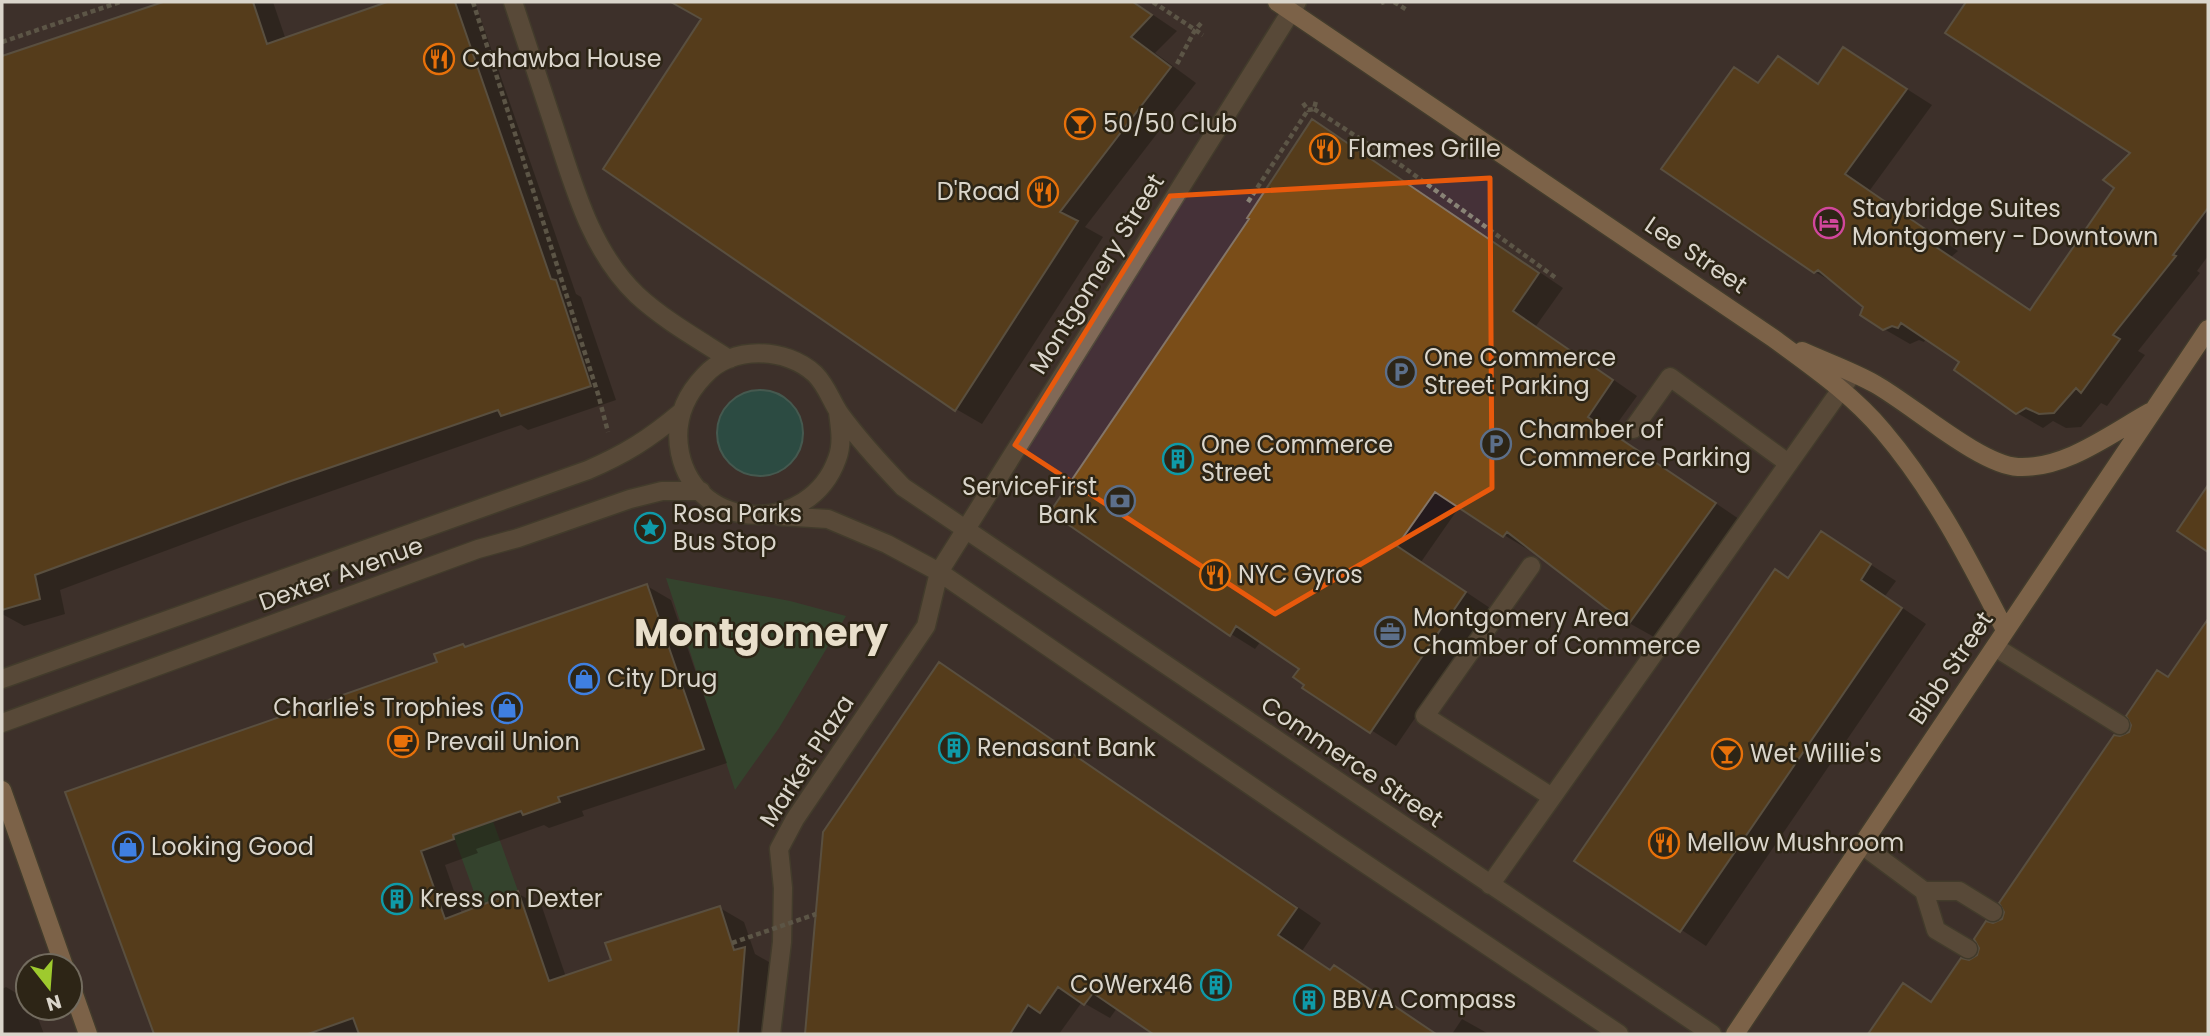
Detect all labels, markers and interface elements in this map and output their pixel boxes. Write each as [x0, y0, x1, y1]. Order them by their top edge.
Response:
restaurant icon: Cahawba House [422, 42, 456, 76]
place label: Cahawba House [462, 42, 662, 75]
bar icon: 50/50 Club [1063, 107, 1097, 141]
place label: 50/50 Club [1103, 107, 1237, 140]
restaurant icon: Flames Grille [1308, 132, 1342, 166]
place label: Flames Grille [1348, 132, 1501, 165]
street label: Montgomery Street [1022, 167, 1172, 380]
place label: D'Road [937, 175, 1020, 208]
restaurant icon: D'Road [1026, 175, 1060, 209]
place label: Staybridge Suites Montgomery - Downtown [1852, 192, 2158, 253]
hotel icon: Staybridge Suites Montgomery - Downtown [1812, 206, 1846, 240]
street label: Lee Street [1639, 208, 1754, 301]
place label: One Commerce Street Parking [1424, 341, 1616, 402]
parking icon: One Commerce Street Parking [1384, 355, 1418, 389]
place label: Chamber of Commerce Parking [1519, 413, 1751, 474]
parking icon: Chamber of Commerce Parking [1479, 427, 1513, 461]
place label: One Commerce Street [1201, 428, 1393, 489]
building icon: One Commerce Street [1161, 442, 1195, 476]
place label: ServiceFirst Bank [962, 470, 1098, 531]
bank icon: ServiceFirst Bank [1103, 484, 1137, 518]
place label: Rosa Parks Bus Stop [673, 497, 802, 558]
place icon: Rosa Parks Bus Stop [633, 511, 667, 545]
street label: Dexter Avenue [254, 529, 427, 619]
restaurant icon: NYC Gyros [1198, 558, 1232, 592]
place label: NYC Gyros [1238, 558, 1363, 591]
place label: Montgomery Area Chamber of Commerce [1413, 601, 1701, 662]
street label: Bibb Street [1901, 605, 2001, 731]
district label: Montgomery [634, 606, 889, 659]
office icon: Montgomery Area Chamber of Commerce [1373, 615, 1407, 649]
shop icon: City Drug [567, 662, 601, 696]
place label: City Drug [607, 662, 718, 695]
street label: Market Plaza [752, 688, 862, 833]
street label: Commerce Street [1255, 688, 1450, 835]
place label: Charlie's Trophies [273, 691, 484, 724]
shop icon: Charlie's Trophies [490, 691, 524, 725]
cafe icon: Prevail Union [386, 725, 420, 759]
place label: Prevail Union [426, 725, 580, 758]
building icon: Renasant Bank [937, 731, 971, 765]
place label: Renasant Bank [977, 731, 1157, 764]
bar icon: Wet Willie's [1710, 737, 1744, 771]
place label: Wet Willie's [1750, 737, 1882, 770]
restaurant icon: Mellow Mushroom [1647, 826, 1681, 860]
place label: Mellow Mushroom [1687, 826, 1904, 859]
shop icon: Looking Good [111, 830, 145, 864]
place label: Looking Good [151, 830, 314, 863]
building icon: Kress on Dexter [380, 882, 414, 916]
place label: Kress on Dexter [420, 882, 603, 915]
north arrow [14, 952, 84, 1022]
place label: CoWerx46 [1070, 968, 1193, 1001]
building icon: CoWerx46 [1199, 968, 1233, 1002]
building icon: BBVA Compass [1292, 983, 1326, 1017]
place label: BBVA Compass [1332, 983, 1516, 1016]
text: N [43, 988, 65, 1018]

